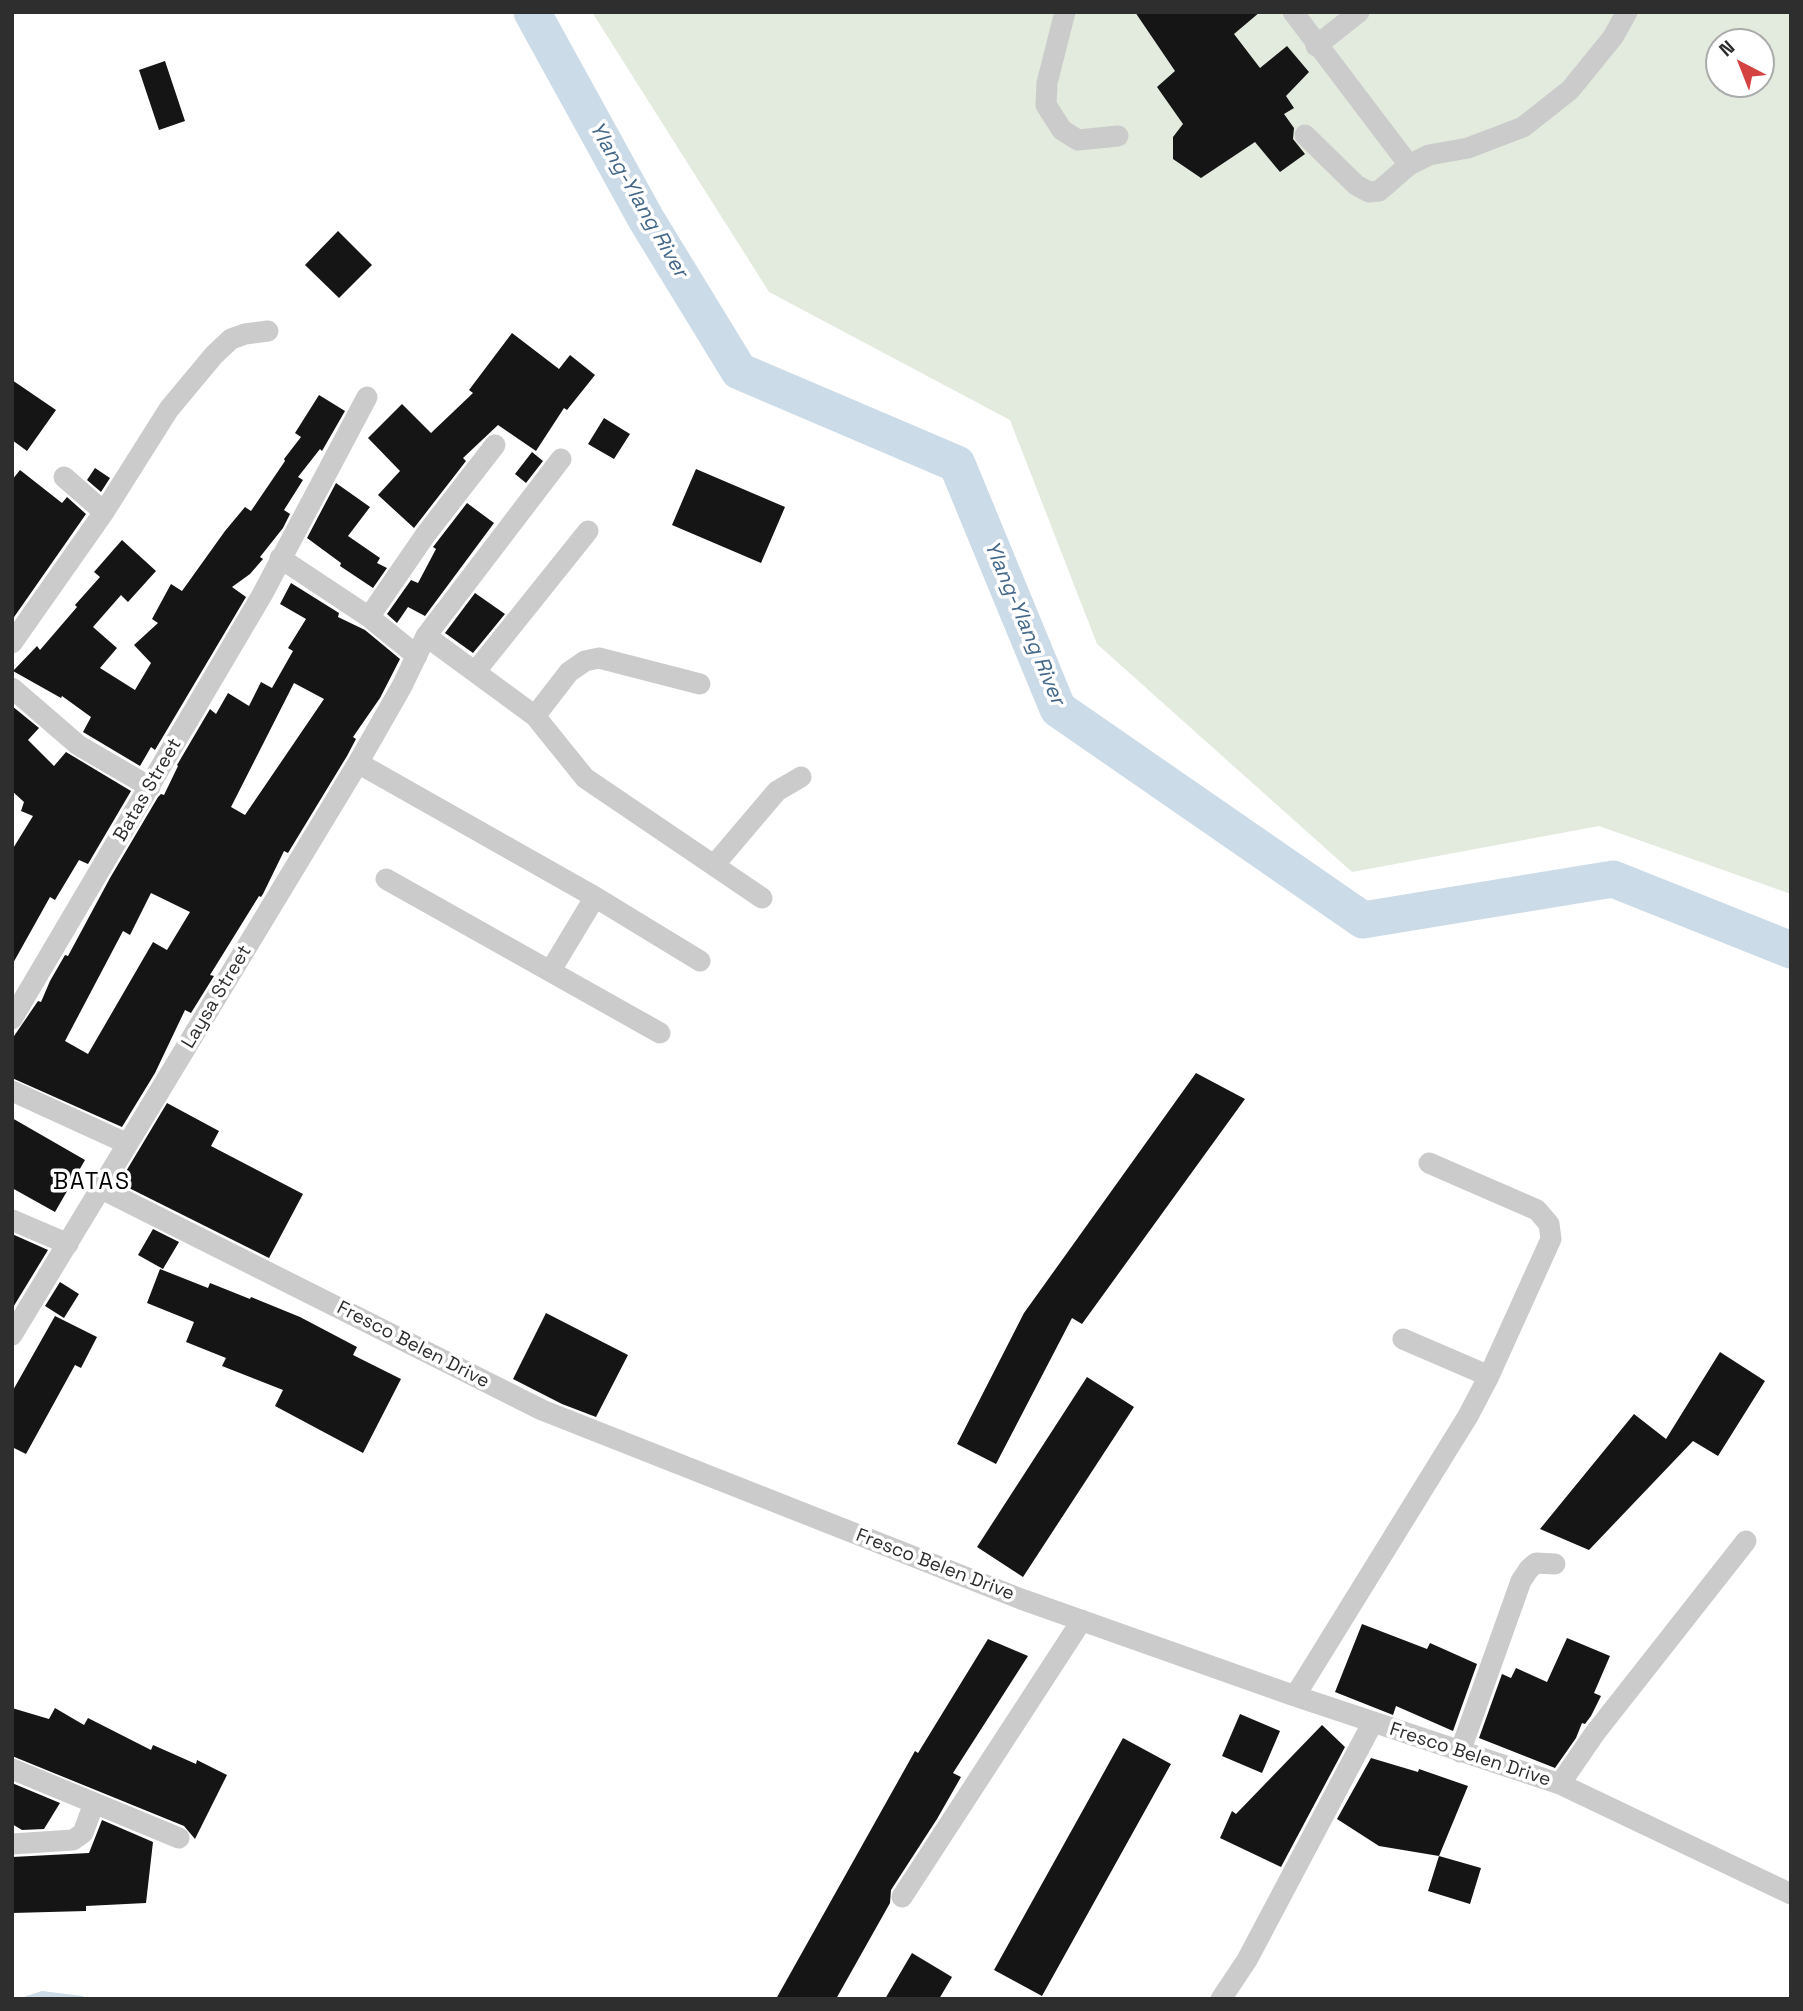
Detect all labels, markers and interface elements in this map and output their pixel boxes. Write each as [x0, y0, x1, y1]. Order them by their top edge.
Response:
north arrow [1705, 28, 1775, 98]
text: N [1714, 35, 1740, 62]
water label: Ylang-Ylang River [583, 118, 693, 282]
water label: Ylang-Ylang River [978, 537, 1070, 709]
street label: Batas Street [109, 734, 187, 846]
street label: Laysa Street [177, 941, 257, 1053]
district label: BATAS [54, 1169, 130, 1197]
street label: Fresco Belen Drive [333, 1297, 493, 1393]
street label: Fresco Belen Drive [852, 1524, 1018, 1606]
street label: Fresco Belen Drive [1387, 1718, 1553, 1792]

